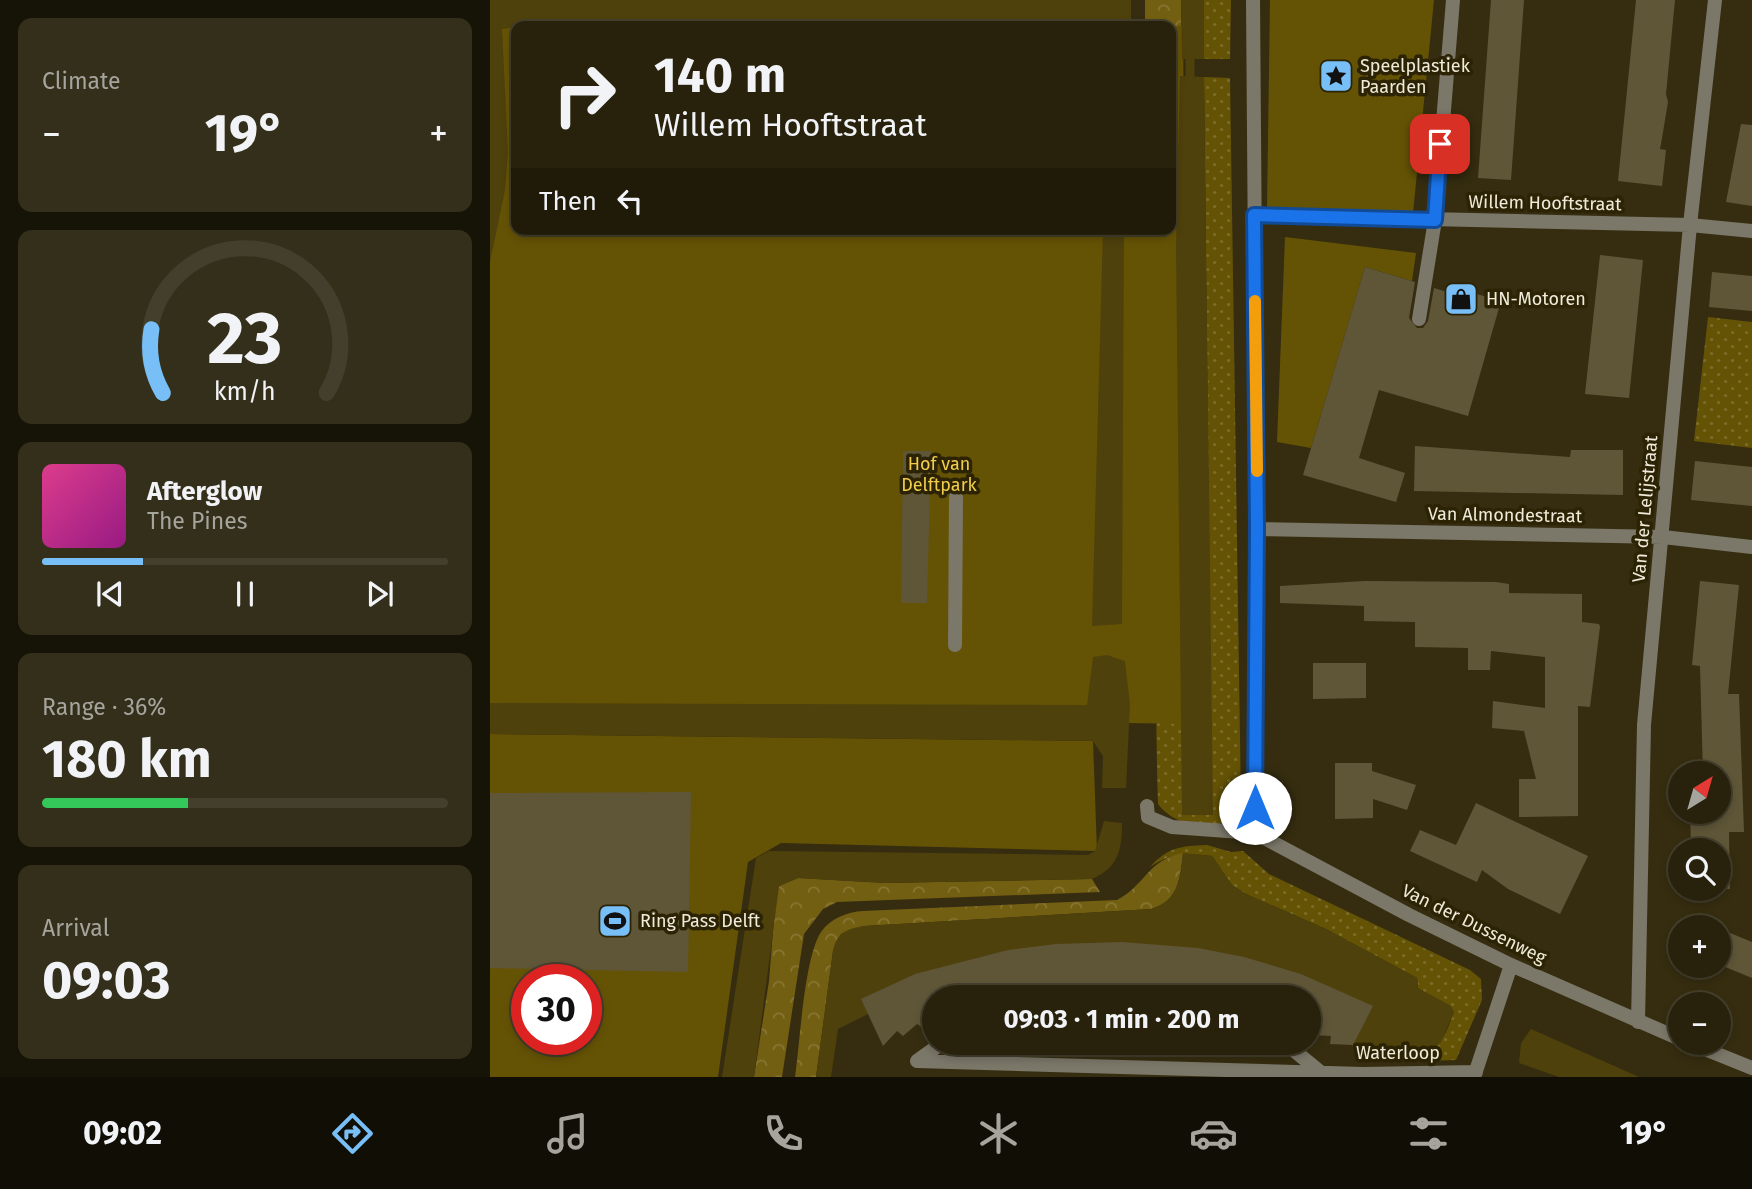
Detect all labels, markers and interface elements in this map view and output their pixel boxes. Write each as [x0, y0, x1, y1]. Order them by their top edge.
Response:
text: 140 m [654, 46, 786, 105]
icon: right [539, 49, 630, 140]
place label: Speelplastiek Paarden [1360, 55, 1471, 98]
place icon: Speelplastiek Paarden [1317, 57, 1355, 95]
text: Climate [42, 67, 121, 95]
text: 19° [205, 102, 285, 165]
text: Willem Hooftstraat [654, 106, 927, 144]
text: − [42, 111, 61, 157]
text: + [429, 111, 448, 157]
pin [1410, 114, 1470, 174]
icon: arrive [1421, 125, 1459, 163]
icon: left [611, 182, 649, 220]
text: Then [539, 186, 597, 217]
street label: Willem Hooftstraat [1468, 191, 1622, 215]
shop icon: HN-Motoren [1442, 280, 1480, 318]
place label: HN-Motoren [1486, 288, 1586, 310]
text: 23 [207, 295, 283, 382]
text: km/h [214, 376, 276, 406]
street label: Van der Lelijstraat [1628, 434, 1662, 583]
park label: Hof van Delftpark [901, 453, 978, 496]
text: Afterglow [147, 476, 262, 507]
street label: Van Almondestraat [1428, 503, 1583, 527]
text: The Pines [147, 507, 248, 535]
icon: previous [91, 575, 129, 613]
icon: pause [226, 575, 264, 613]
icon: next [361, 575, 399, 613]
text: Range · 36% [42, 693, 166, 721]
text: 180 km [42, 728, 212, 791]
north arrow [1668, 761, 1731, 824]
map controls [1668, 761, 1731, 1055]
position arrow [1218, 771, 1292, 845]
button: search [1668, 838, 1731, 901]
street label: Van der Dussenweg [1398, 880, 1550, 969]
sports icon: Ring Pass Delft [596, 902, 634, 940]
place label: Ring Pass Delft [640, 910, 761, 932]
text: Arrival [42, 914, 109, 942]
button: + [1668, 915, 1731, 978]
text: 09:03 [42, 949, 170, 1012]
speed limit sign: 30 [511, 964, 602, 1055]
button: − [1668, 992, 1731, 1055]
text: 09:03 · 1 min · 200 m [1004, 1004, 1239, 1035]
street label: Waterloop [1356, 1042, 1440, 1064]
icon: directions [328, 1109, 377, 1158]
icon: music [543, 1109, 592, 1158]
icon: phone [759, 1109, 808, 1158]
icon: climate [974, 1109, 1023, 1158]
icon: car [1189, 1109, 1238, 1158]
icon: filters [1404, 1109, 1453, 1158]
text: 09:02 [83, 1114, 162, 1152]
text: 19° [1619, 1114, 1669, 1152]

